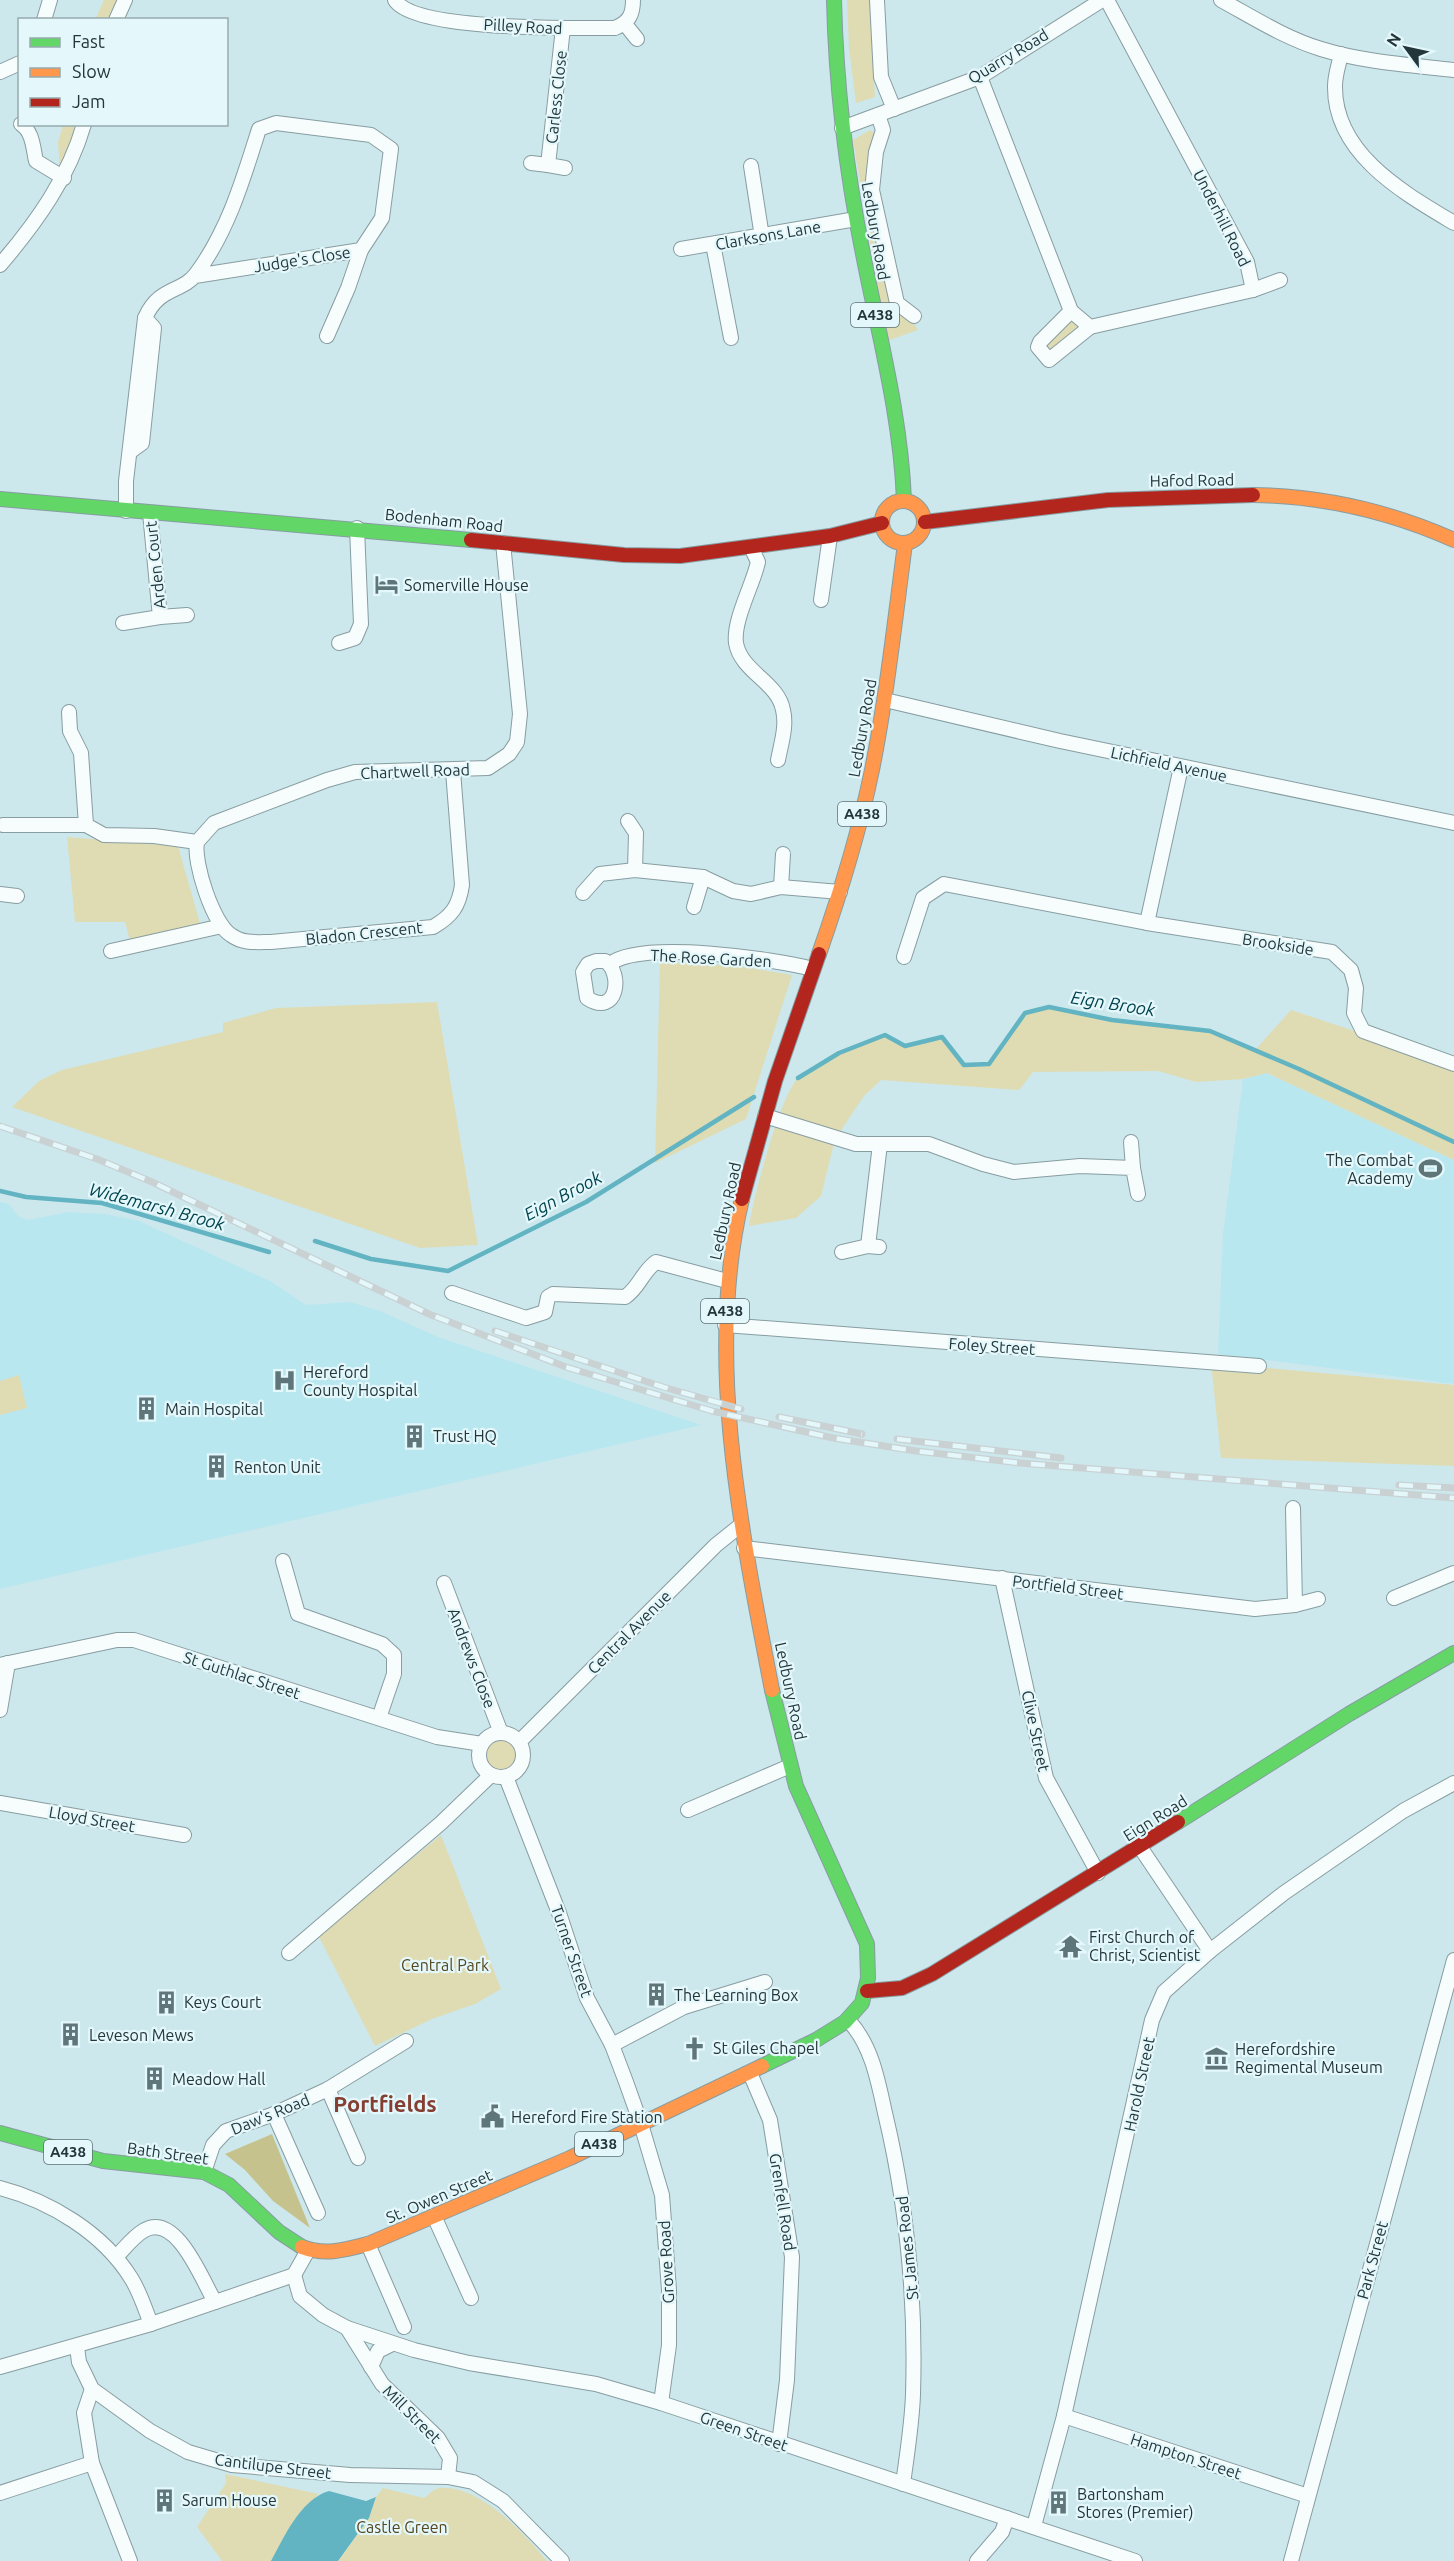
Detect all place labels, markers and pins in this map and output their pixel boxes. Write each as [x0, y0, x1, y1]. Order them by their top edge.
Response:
hotel icon: Somerville House [373, 572, 399, 598]
place label: Somerville House [404, 576, 529, 594]
place label: The Combat Academy [1326, 1151, 1414, 1187]
sports icon: The Combat Academy [1418, 1156, 1444, 1182]
place label: Hereford County Hospital [303, 1363, 417, 1399]
hospital icon: Hereford County Hospital [272, 1368, 298, 1394]
building icon: Main Hospital [134, 1396, 160, 1422]
place label: Main Hospital [165, 1400, 263, 1418]
building icon: Trust HQ [402, 1423, 428, 1449]
place label: Trust HQ [433, 1427, 497, 1445]
building icon: Renton Unit [203, 1454, 229, 1480]
place label: Renton Unit [234, 1458, 321, 1476]
place label: First Church of Christ, Scientist [1089, 1928, 1201, 1964]
temple icon: First Church of Christ, Scientist [1058, 1933, 1084, 1959]
building icon: The Learning Box [643, 1982, 669, 2008]
place label: The Learning Box [674, 1986, 798, 2004]
building icon: Keys Court [153, 1989, 179, 2015]
place label: Keys Court [184, 1993, 262, 2011]
building icon: Leveson Mews [58, 2022, 84, 2048]
place label: Leveson Mews [89, 2026, 194, 2044]
church icon: St Giles Chapel [682, 2035, 708, 2061]
place label: St Giles Chapel [713, 2039, 819, 2057]
place label: Herefordshire Regimental Museum [1235, 2040, 1383, 2076]
museum icon: Herefordshire Regimental Museum [1204, 2045, 1230, 2071]
building icon: Meadow Hall [141, 2066, 167, 2092]
place label: Meadow Hall [172, 2070, 266, 2088]
public building icon: Hereford Fire Station [480, 2104, 506, 2130]
place label: Hereford Fire Station [511, 2108, 663, 2126]
place label: Bartonsham Stores (Premier) [1077, 2485, 1194, 2522]
building icon: Sarum House [151, 2487, 177, 2513]
building icon: Bartonsham Stores (Premier) [1046, 2490, 1072, 2516]
place label: Sarum House [182, 2491, 277, 2509]

